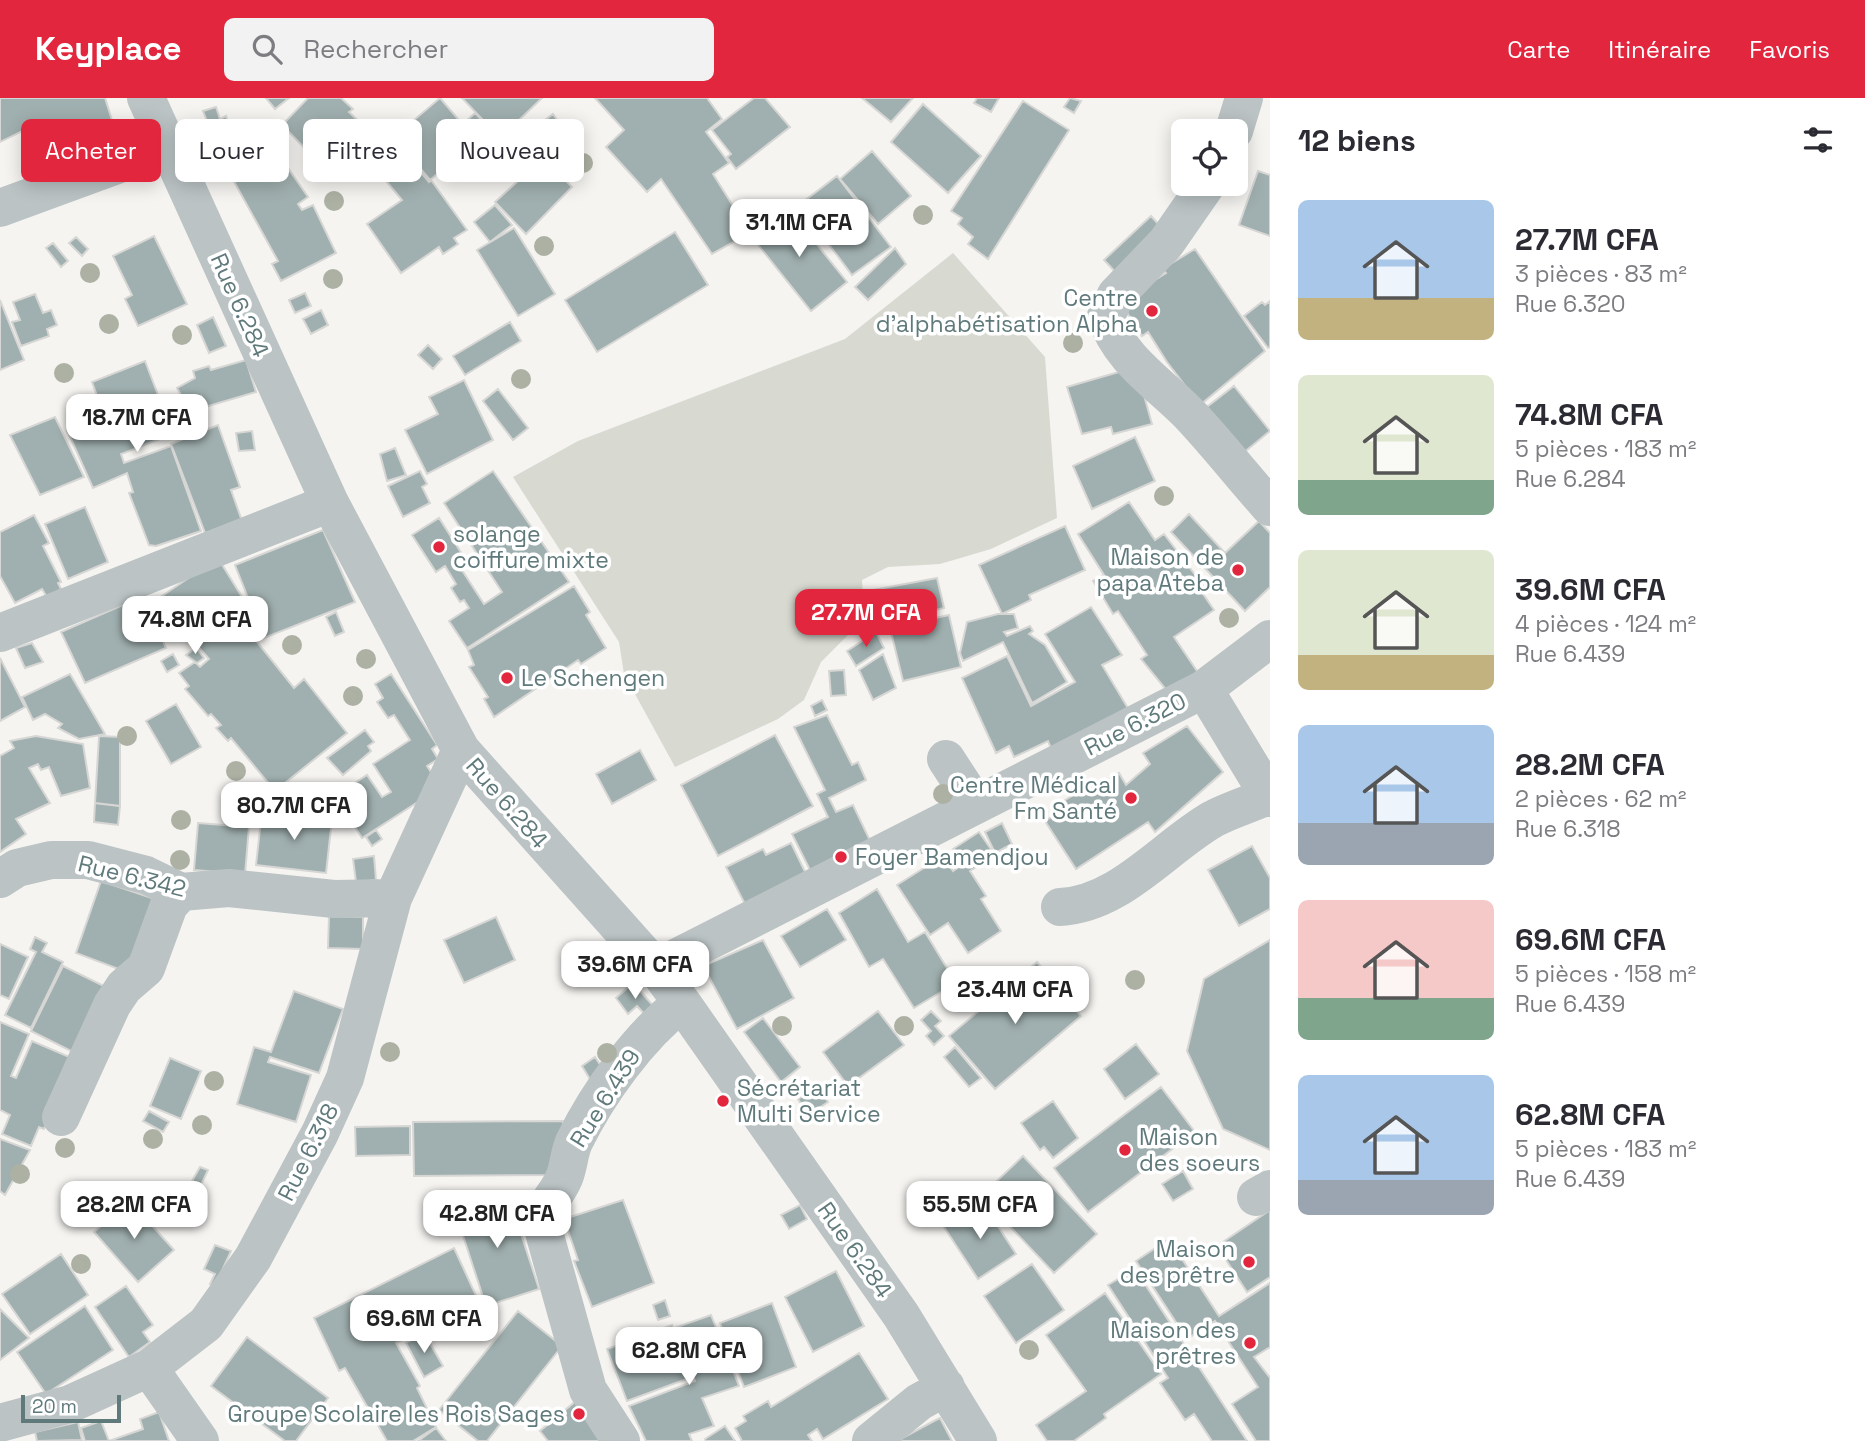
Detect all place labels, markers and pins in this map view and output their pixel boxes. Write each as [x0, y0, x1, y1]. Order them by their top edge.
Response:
pin: 31.1M CFA [719, 200, 879, 259]
place label: Centre d'alphabétisation Alpha [876, 283, 1138, 339]
marker: Centre d'alphabétisation Alpha [1144, 303, 1160, 319]
pin: 18.7M CFA [57, 394, 217, 454]
place label: solange coiffure mixte [453, 519, 609, 575]
marker: solange coiffure mixte [431, 539, 447, 555]
place label: Maison de papa Ateba [1096, 542, 1224, 598]
marker: Maison de papa Ateba [1230, 562, 1246, 578]
pin: 27.7M CFA [786, 589, 946, 649]
pin: 74.8M CFA [115, 596, 275, 656]
place label: Le Schengen [521, 663, 665, 693]
marker: Le Schengen [499, 670, 515, 686]
place label: Centre Médical Fm Santé [950, 770, 1117, 826]
pin: 80.7M CFA [214, 782, 374, 842]
marker: Centre Médical Fm Santé [1123, 790, 1139, 806]
place label: Foyer Bamendjou [855, 842, 1048, 872]
marker: Foyer Bamendjou [833, 849, 849, 865]
pin: 39.6M CFA [555, 942, 715, 1001]
pin: 23.4M CFA [935, 967, 1095, 1026]
place label: Sécrétariat Multi Service [737, 1073, 881, 1129]
marker: Sécrétariat Multi Service [715, 1093, 731, 1109]
place label: Maison des soeurs [1139, 1122, 1260, 1178]
marker: Maison des soeurs [1117, 1142, 1133, 1158]
pin: 28.2M CFA [54, 1182, 214, 1241]
pin: 55.5M CFA [900, 1182, 1060, 1241]
pin: 42.8M CFA [417, 1190, 577, 1250]
place label: Maison des prêtre [1120, 1234, 1235, 1290]
marker: Maison des prêtre [1241, 1254, 1257, 1270]
pin: 69.6M CFA [344, 1296, 504, 1355]
place label: Maison des prêtres [1110, 1315, 1236, 1371]
pin: 62.8M CFA [609, 1328, 769, 1387]
marker: Maison des prêtres [1242, 1335, 1258, 1351]
place label: Groupe Scolaire les Rois Sages [227, 1399, 565, 1429]
marker: Groupe Scolaire les Rois Sages [571, 1406, 587, 1422]

